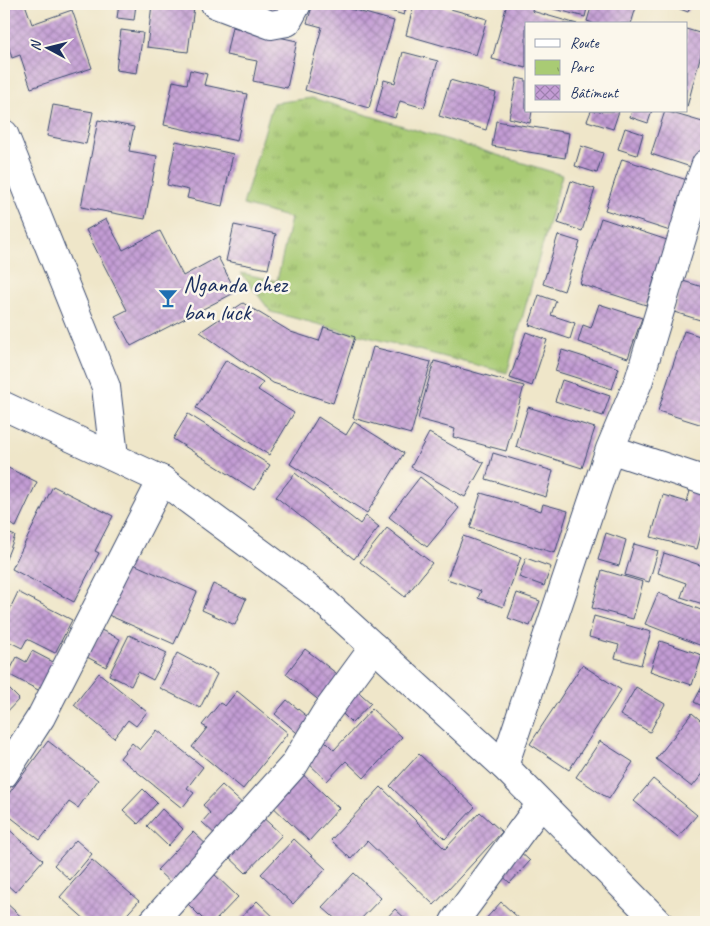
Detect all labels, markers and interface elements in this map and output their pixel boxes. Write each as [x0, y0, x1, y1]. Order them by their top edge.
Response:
north arrow [22, 22, 72, 72]
legend [525, 22, 688, 112]
text: Route [570, 34, 600, 53]
text: N [27, 39, 45, 52]
text: Parc [570, 58, 594, 77]
text: Bâtiment [570, 84, 620, 103]
place label: Nganda chez ban luck [183, 269, 289, 327]
bar icon: Nganda chez ban luck [157, 287, 179, 309]

